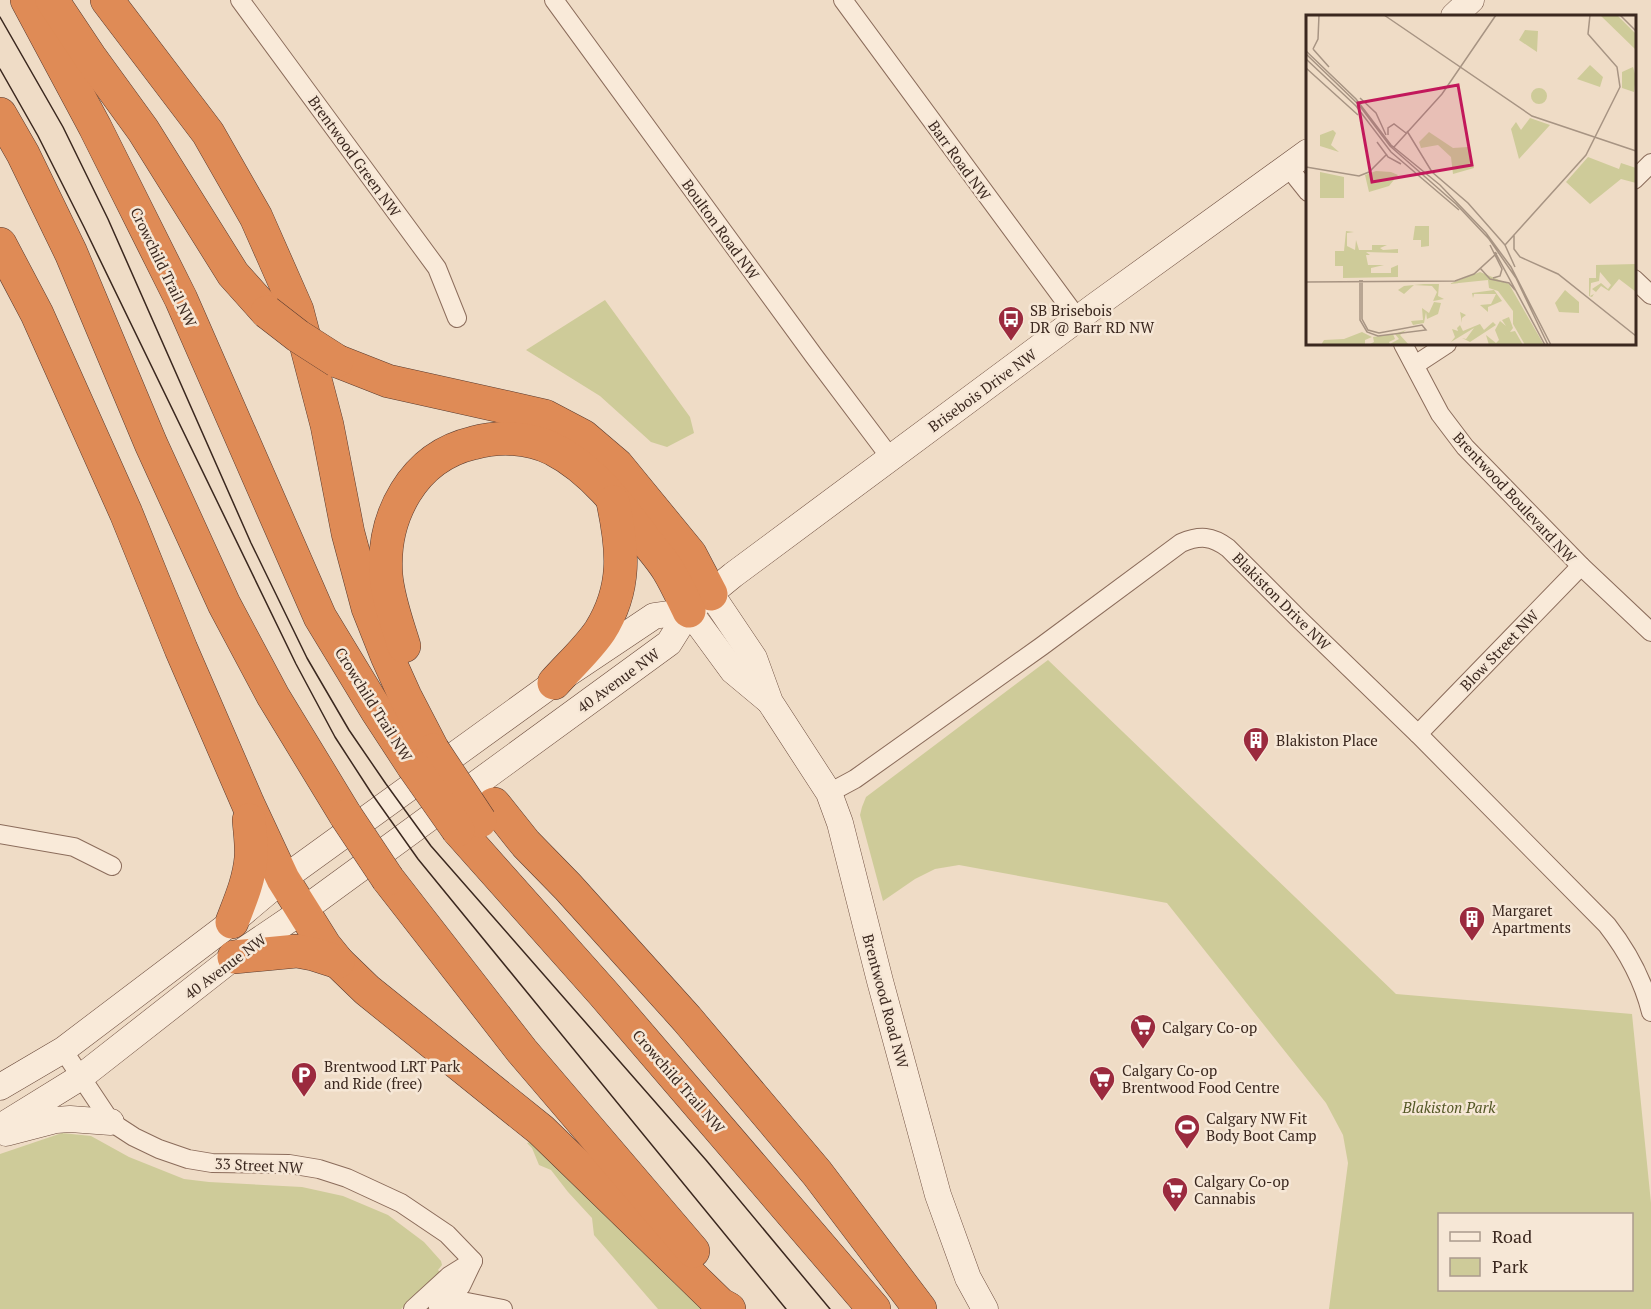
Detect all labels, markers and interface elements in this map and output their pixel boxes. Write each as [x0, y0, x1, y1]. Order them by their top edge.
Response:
inset map [1306, 15, 1636, 345]
street label: Brentwood Green NW [304, 91, 406, 221]
street label: Barr Road NW [924, 116, 996, 205]
street label: Boulton Road NW [678, 175, 765, 284]
street label: Crowchild Trail NW [126, 204, 202, 331]
place label: SB Brisebois DR @ Barr RD NW [1030, 300, 1155, 337]
bus stop icon: SB Brisebois DR @ Barr RD NW [996, 304, 1026, 342]
street label: Brisebois Drive NW [924, 343, 1041, 436]
street label: Brentwood Boulevard NW [1449, 427, 1582, 567]
street label: Blakiston Drive NW [1229, 548, 1336, 655]
street label: Blow Street NW [1455, 605, 1543, 695]
street label: Crowchild Trail NW [331, 643, 418, 766]
street label: 40 Avenue NW [573, 643, 664, 717]
building icon: Blakiston Place [1241, 725, 1271, 763]
place label: Blakiston Place [1276, 730, 1378, 750]
place label: Margaret Apartments [1492, 900, 1571, 937]
building icon: Margaret Apartments [1457, 904, 1487, 942]
street label: 40 Avenue NW [180, 928, 271, 1003]
street label: Brentwood Road NW [858, 932, 914, 1071]
supermarket icon: Calgary Co-op [1128, 1012, 1158, 1050]
place label: Calgary Co-op [1162, 1017, 1257, 1037]
street label: Crowchild Trail NW [629, 1025, 730, 1138]
place label: Brentwood LRT Park and Ride (free) [324, 1056, 461, 1093]
parking icon: Brentwood LRT Park and Ride (free) [289, 1060, 319, 1098]
place label: Calgary Co-op Brentwood Food Centre [1122, 1060, 1280, 1097]
supermarket icon: Calgary Co-op Brentwood Food Centre [1087, 1064, 1117, 1102]
park label: Blakiston Park [1401, 1097, 1496, 1117]
place label: Calgary NW Fit Body Boot Camp [1206, 1108, 1317, 1145]
sports icon: Calgary NW Fit Body Boot Camp [1172, 1112, 1202, 1150]
street label: 33 Street NW [214, 1153, 305, 1177]
place label: Calgary Co-op Cannabis [1194, 1171, 1289, 1208]
supermarket icon: Calgary Co-op Cannabis [1160, 1175, 1190, 1213]
legend [1438, 1213, 1633, 1291]
text: Road [1492, 1224, 1532, 1248]
text: Park [1492, 1254, 1529, 1278]

